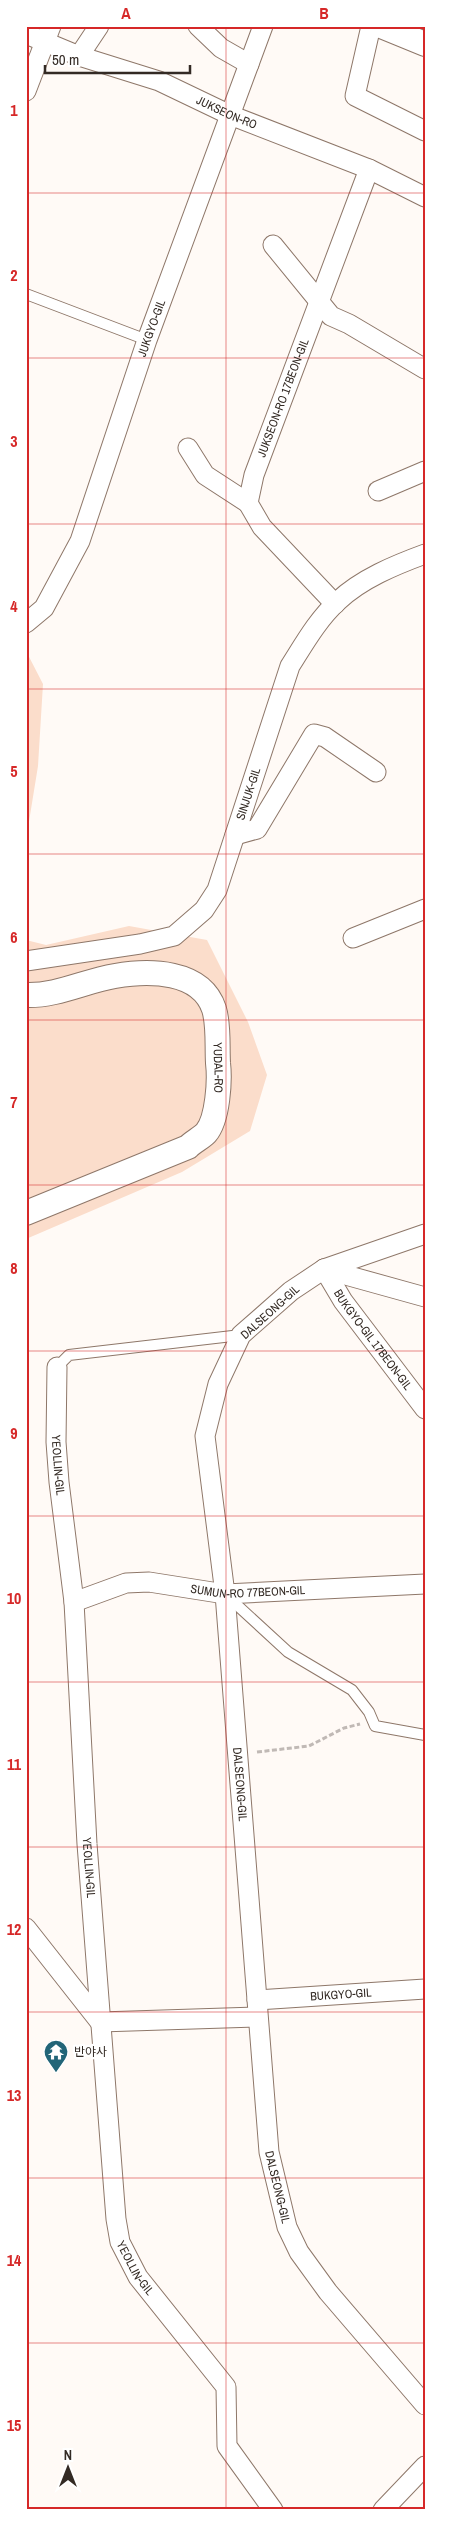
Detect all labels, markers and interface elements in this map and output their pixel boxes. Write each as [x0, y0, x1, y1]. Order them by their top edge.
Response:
text: A [121, 2, 131, 24]
text: B [319, 2, 329, 24]
scale bar [45, 42, 190, 74]
text: 50 m [52, 49, 79, 70]
street label: JUKSEON-RO [194, 92, 260, 133]
text: 1 [10, 99, 18, 121]
text: 2 [10, 264, 18, 286]
street label: JUKGYO-GIL [134, 297, 169, 359]
street label: JUKSEON-RO 17BEON-GIL [253, 336, 313, 459]
text: 3 [10, 430, 18, 452]
text: 4 [10, 595, 18, 617]
text: 5 [10, 760, 18, 782]
street label: SINJUK-GIL [232, 765, 265, 822]
text: 6 [10, 926, 18, 948]
street label: YUDAL-RO [210, 1042, 227, 1094]
text: 7 [10, 1091, 18, 1113]
text: 8 [10, 1257, 18, 1279]
street label: DALSEONG-GIL [237, 1281, 303, 1343]
street label: BUKGYO-GIL 17BEON-GIL [330, 1287, 416, 1394]
text: 9 [10, 1422, 18, 1444]
street label: YEOLLIN-GIL [48, 1434, 69, 1497]
street label: SUMUN-RO 77BEON-GIL [189, 1581, 306, 1602]
text: 10 [7, 1587, 21, 1609]
street label: DALSEONG-GIL [229, 1747, 251, 1822]
text: 11 [7, 1753, 22, 1775]
street label: YEOLLIN-GIL [79, 1837, 99, 1899]
text: 12 [7, 1918, 21, 1940]
street label: BUKGYO-GIL [310, 1984, 372, 2004]
temple icon: 반야사 [43, 2039, 69, 2073]
place label: 반야사 [74, 2044, 107, 2060]
text: 13 [7, 2084, 21, 2106]
street label: DALSEONG-GIL [261, 2149, 294, 2225]
street label: YEOLLIN-GIL [113, 2238, 158, 2299]
text: 14 [7, 2249, 22, 2271]
text: 15 [7, 2414, 21, 2436]
north arrow [42, 2444, 92, 2494]
text: N [64, 2446, 72, 2464]

